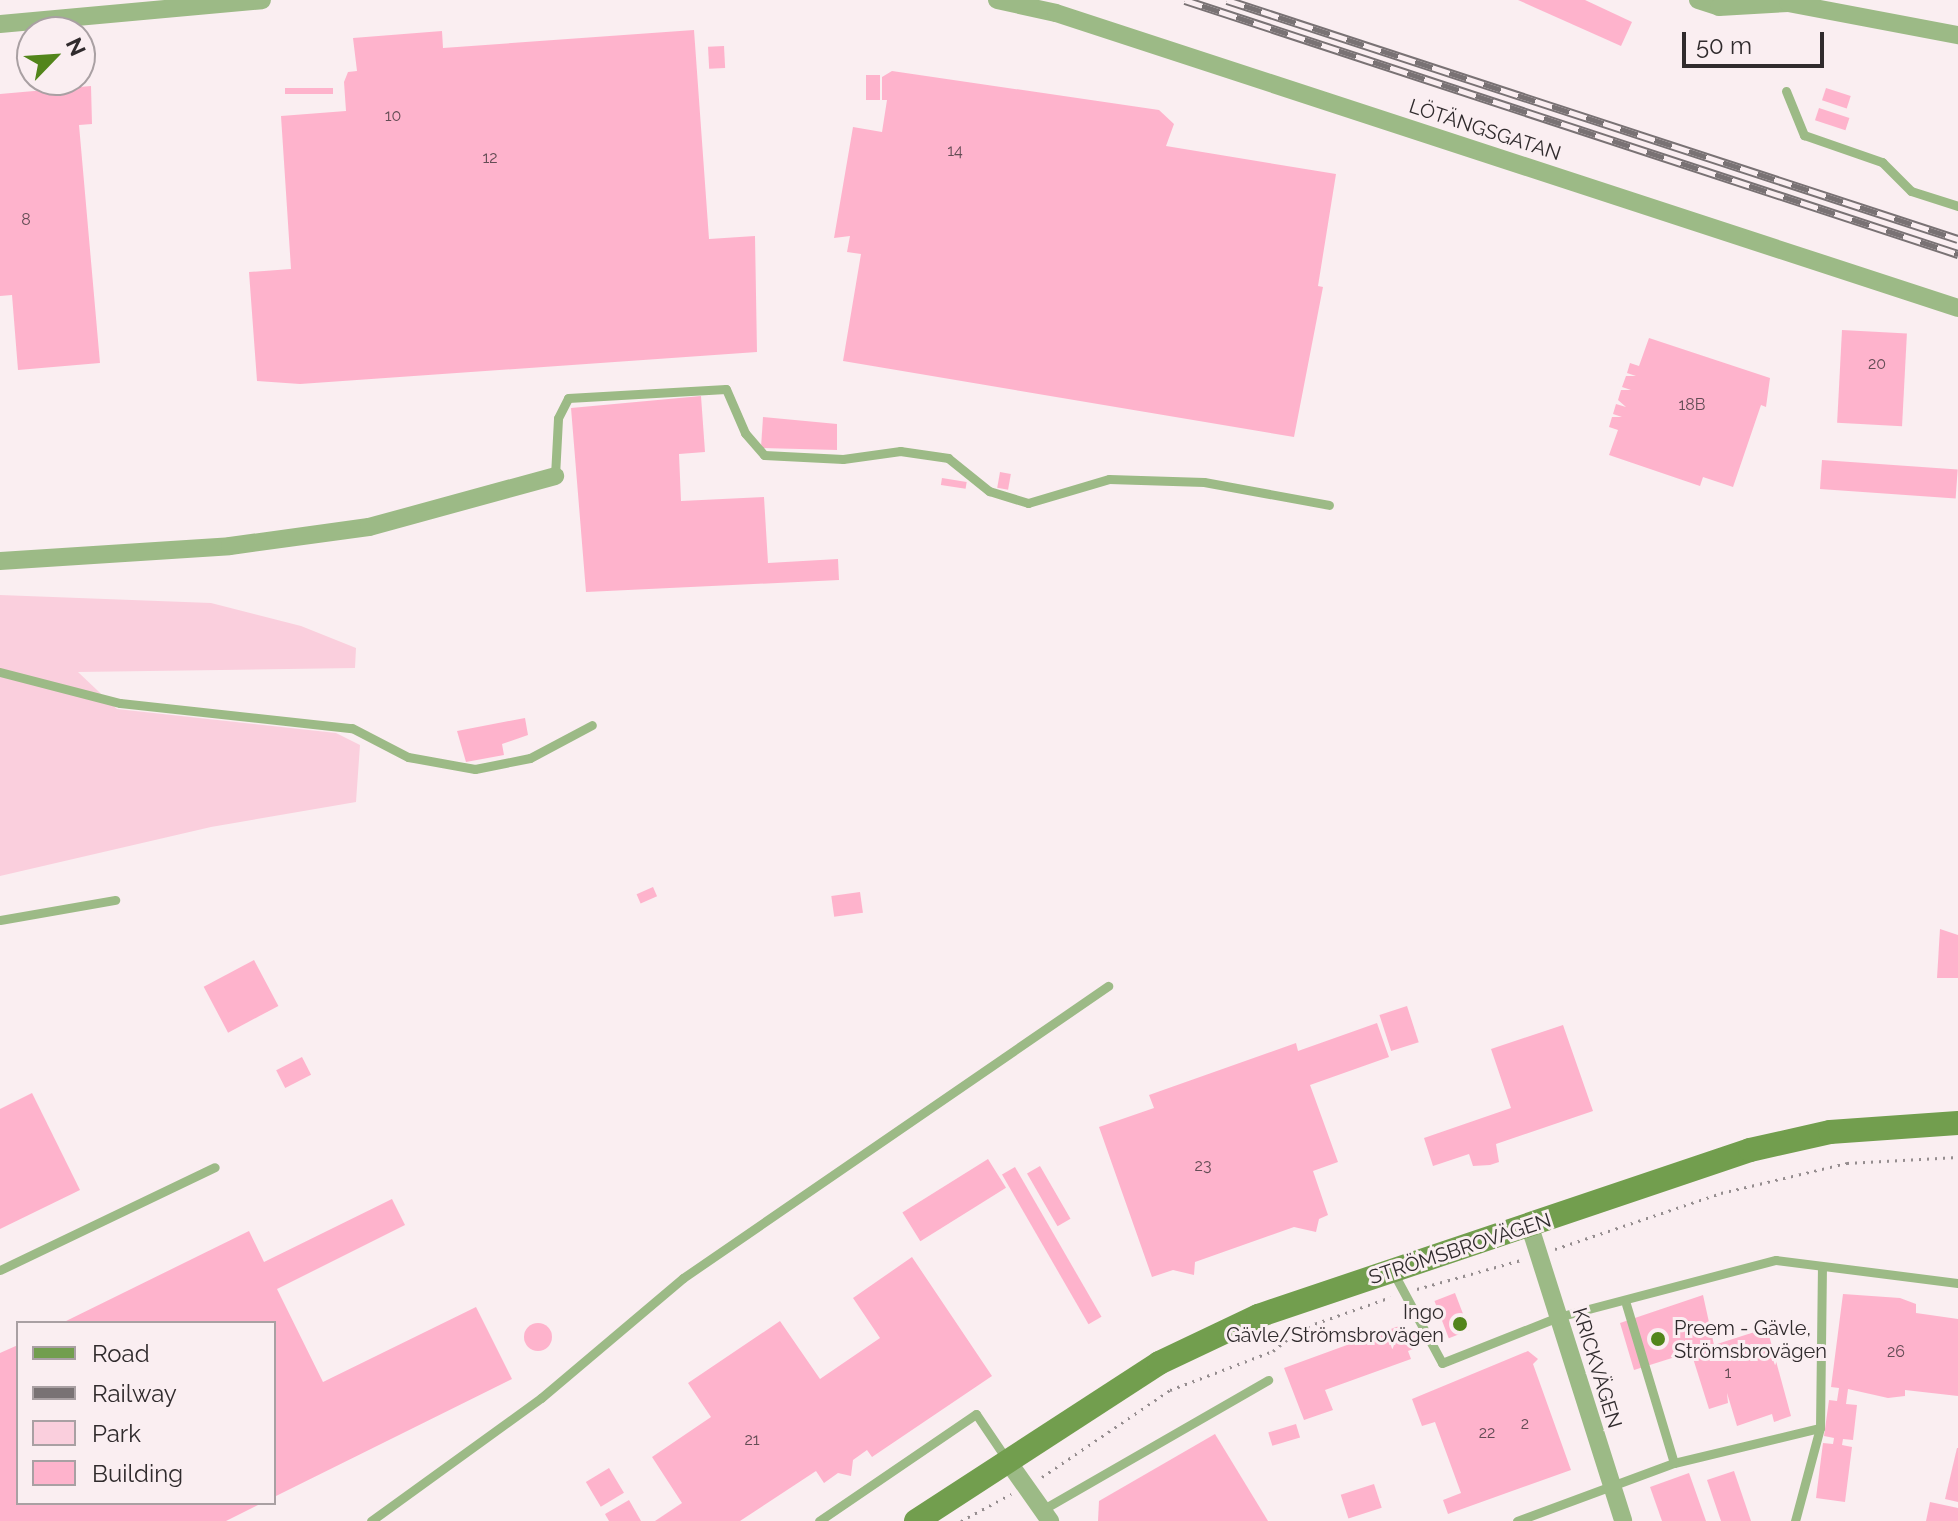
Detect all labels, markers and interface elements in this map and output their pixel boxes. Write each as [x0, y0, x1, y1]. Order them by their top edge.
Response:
north arrow [16, 16, 96, 96]
scale bar [1686, 16, 1828, 66]
text: 50 m [1696, 31, 1752, 60]
text: N [61, 34, 91, 60]
street label: LÖTÄNGSGATAN [1406, 94, 1564, 166]
house number: 10 [385, 106, 401, 126]
house number: 14 [947, 141, 963, 161]
house number: 12 [482, 148, 498, 168]
house number: 8 [21, 210, 31, 230]
house number: 20 [1868, 354, 1886, 374]
house number: 18B [1679, 395, 1705, 415]
house number: 23 [1195, 1156, 1211, 1176]
street label: STRÖMSBROVÄGEN [1366, 1208, 1554, 1290]
place label: Ingo Gävle/Strömsbrovägen [1226, 1300, 1444, 1347]
street label: KRICKVÄGEN [1567, 1305, 1627, 1431]
marker: Ingo Gävle/Strömsbrovägen [1451, 1315, 1469, 1333]
place label: Preem - Gävle, Strömsbrovägen [1674, 1316, 1827, 1363]
legend [16, 1321, 276, 1505]
marker: Preem - Gävle, Strömsbrovägen [1649, 1330, 1667, 1348]
text: Road [92, 1339, 150, 1368]
house number: 26 [1887, 1342, 1905, 1362]
house number: 1 [1725, 1363, 1731, 1383]
text: Railway [92, 1379, 177, 1408]
house number: 2 [1521, 1414, 1529, 1434]
text: Park [92, 1419, 141, 1448]
house number: 22 [1479, 1423, 1495, 1443]
house number: 21 [744, 1430, 760, 1450]
text: Building [92, 1459, 183, 1488]

